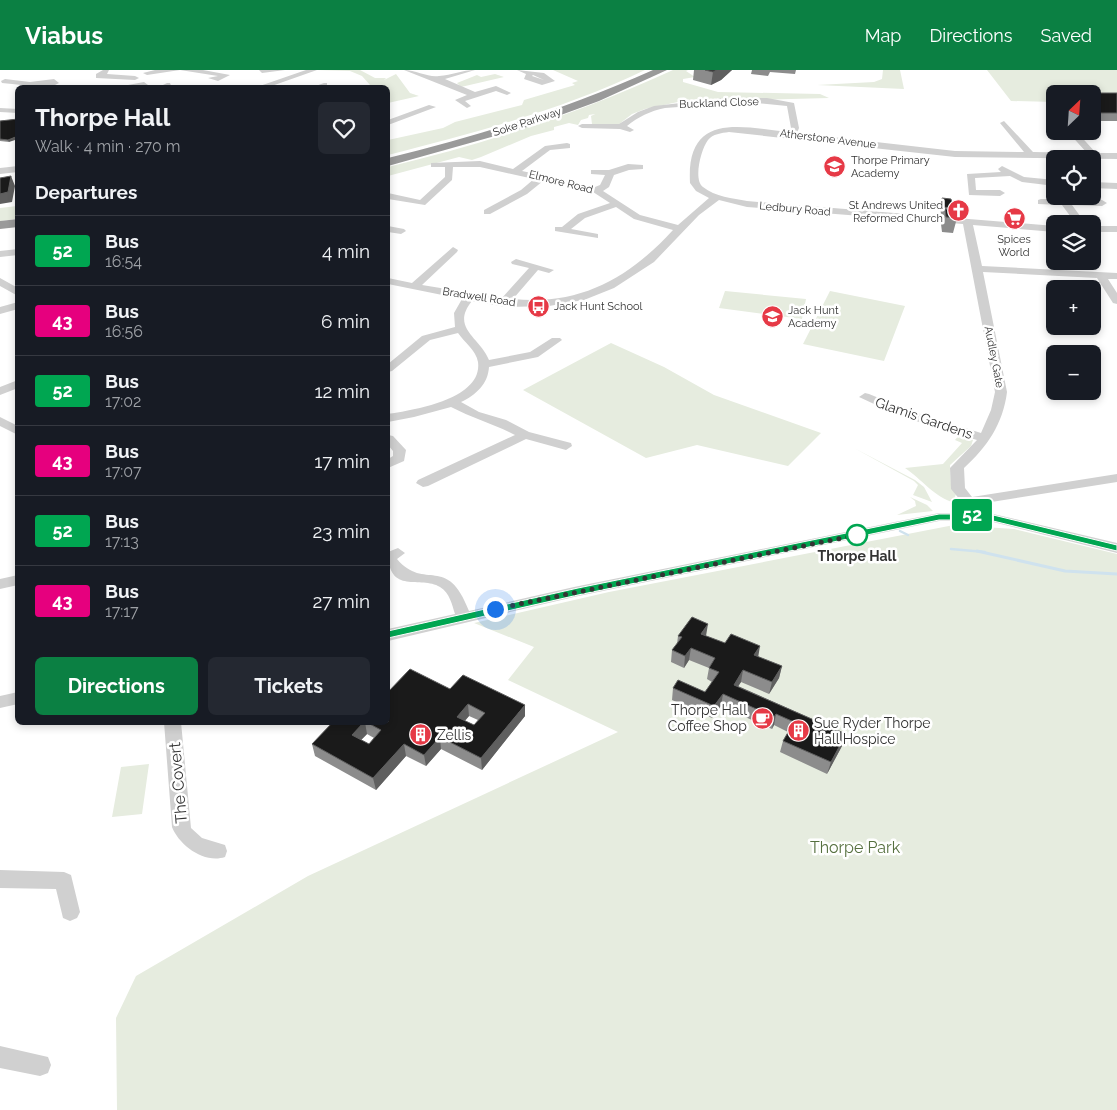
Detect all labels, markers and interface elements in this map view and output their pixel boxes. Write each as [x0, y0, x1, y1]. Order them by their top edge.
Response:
text: Viabus [25, 21, 103, 50]
text: Map [865, 25, 901, 46]
text: Directions [929, 25, 1013, 46]
text: Saved [1041, 25, 1092, 46]
north arrow [1046, 85, 1101, 140]
map controls [1046, 85, 1101, 400]
street label: Buckland Close [679, 95, 760, 111]
button: heart [318, 102, 370, 154]
text: Thorpe Hall [35, 103, 170, 132]
street label: Soke Parkway [491, 105, 563, 139]
street label: Atherstone Avenue [779, 127, 877, 151]
text: Walk · 4 min · 270 m [35, 137, 181, 156]
button: locate [1046, 150, 1101, 205]
school or university icon: Thorpe Primary Academy [823, 154, 847, 178]
place label: Thorpe Primary Academy [851, 154, 930, 180]
street label: Elmore Road [528, 168, 595, 196]
text: Departures [35, 181, 137, 203]
street label: Ledbury Road [759, 199, 831, 219]
place label: St Andrews United Reformed Church [849, 199, 943, 225]
church icon: St Andrews United Reformed Church [947, 199, 971, 223]
supermarket icon: Spices World [1002, 206, 1026, 230]
button: layers [1046, 215, 1101, 270]
text: Bus [105, 230, 139, 252]
place label: Spices World [997, 233, 1031, 259]
text: 52 [52, 240, 73, 261]
text: 4 min [322, 240, 370, 262]
text: 16:54 [105, 252, 142, 271]
button: + [1046, 280, 1101, 335]
street label: Bradwell Road [441, 285, 517, 309]
bus stop icon: Jack Hunt School [526, 294, 550, 318]
text: Bus [105, 300, 139, 322]
place label: Jack Hunt School [554, 300, 643, 313]
school or university icon: Jack Hunt Academy [760, 304, 784, 328]
place label: Jack Hunt Academy [788, 304, 839, 330]
text: 43 [52, 310, 73, 331]
text: 6 min [321, 310, 370, 332]
text: 16:56 [105, 322, 143, 341]
street label: Audley Gate [982, 325, 1006, 389]
button: − [1046, 345, 1101, 400]
text: Bus [105, 370, 139, 392]
text: 52 [52, 380, 73, 401]
text: 12 min [314, 380, 370, 402]
text: 17:02 [105, 392, 141, 411]
street label: Glamis Gardens [873, 394, 975, 442]
text: Bus [105, 440, 139, 462]
text: 43 [52, 450, 73, 471]
text: 17 min [314, 450, 370, 472]
text: 17:07 [105, 462, 142, 481]
line badge: 52 [950, 499, 994, 531]
text: 52 [962, 504, 982, 525]
text: Bus [105, 510, 139, 532]
text: 52 [52, 520, 73, 541]
text: 23 min [312, 520, 370, 542]
marker: Thorpe Hall [846, 524, 868, 546]
text: 17:13 [105, 532, 139, 551]
place label: Thorpe Hall [818, 548, 897, 564]
text: Bus [105, 580, 139, 602]
text: 43 [52, 590, 73, 611]
text: 27 min [312, 590, 370, 612]
your location [483, 597, 508, 622]
text: 17:17 [105, 602, 139, 621]
button: Directions [35, 657, 198, 715]
button: Tickets [208, 657, 370, 715]
place label: Thorpe Hall Coffee Shop [668, 702, 747, 734]
cafe icon: Thorpe Hall Coffee Shop [751, 706, 775, 730]
place label: Sue Ryder Thorpe Hall Hospice [814, 715, 931, 747]
building icon: Sue Ryder Thorpe Hall Hospice [786, 719, 810, 743]
building icon: Zellis [409, 723, 433, 747]
place label: Zellis [437, 727, 471, 743]
street label: The Covert [165, 741, 191, 824]
park label: Thorpe Park [810, 838, 901, 857]

